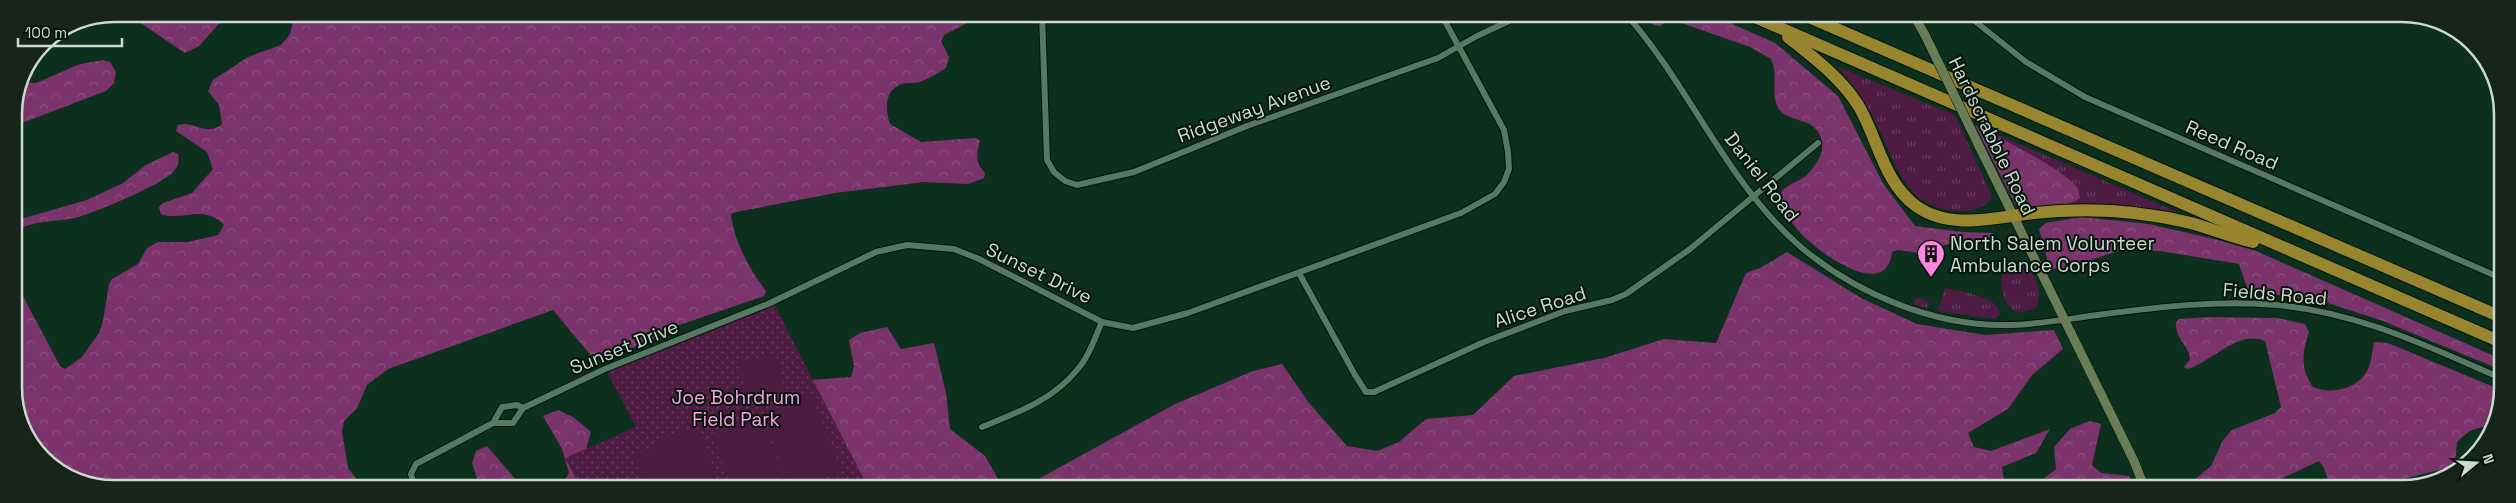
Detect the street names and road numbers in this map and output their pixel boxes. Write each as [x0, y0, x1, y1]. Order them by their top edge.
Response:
street label: Hardscrabble Road [1943, 53, 2041, 219]
street label: Ridgeway Avenue [1174, 70, 1334, 148]
street label: Reed Road [2182, 114, 2282, 176]
street label: Daniel Road [1719, 127, 1805, 227]
street label: Sunset Drive [982, 237, 1096, 309]
street label: Fields Road [2222, 277, 2328, 311]
street label: Alice Road [1491, 280, 1589, 334]
street label: Sunset Drive [566, 314, 682, 380]

